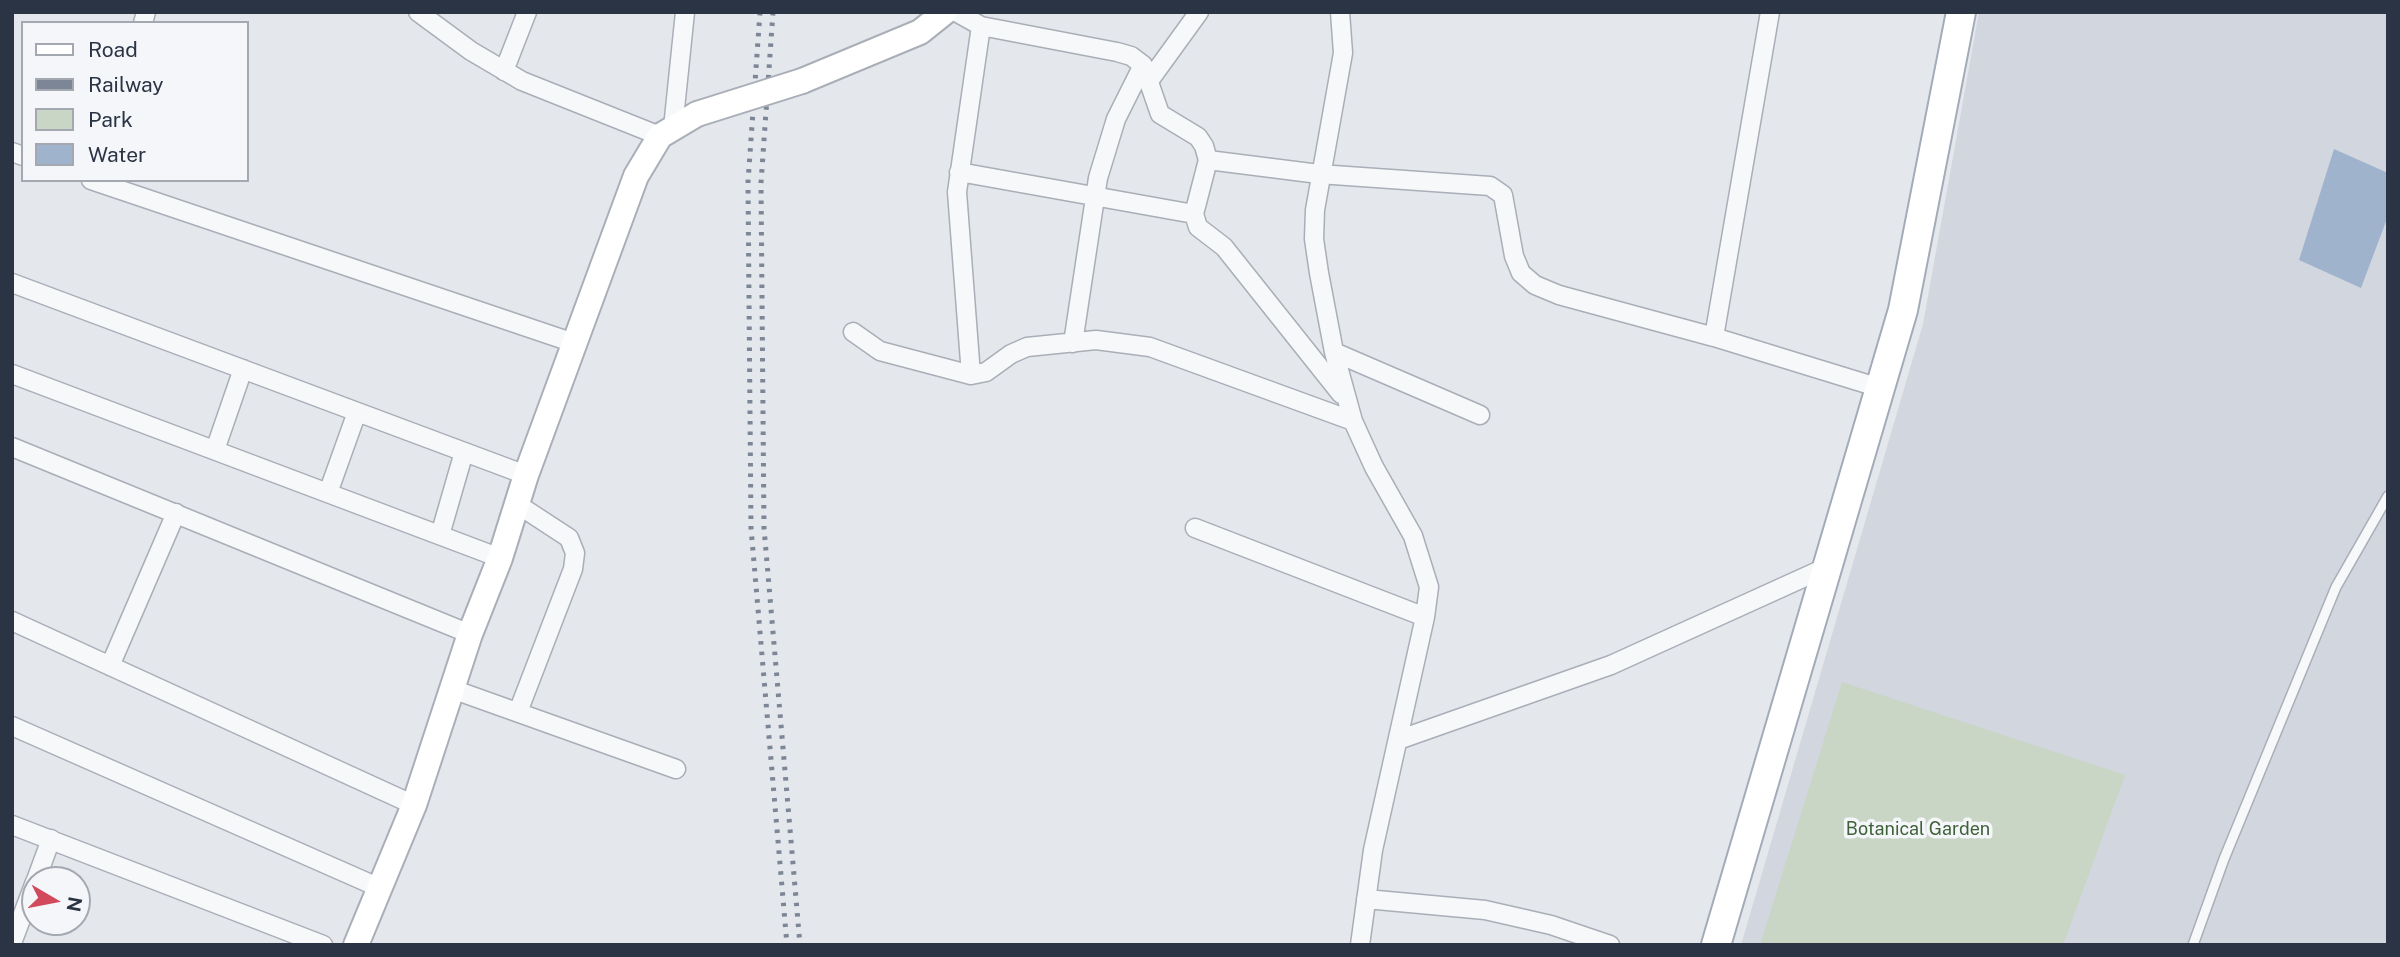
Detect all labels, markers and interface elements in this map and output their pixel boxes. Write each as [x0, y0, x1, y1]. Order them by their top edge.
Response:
legend [21, 21, 248, 182]
text: Road [88, 37, 138, 62]
text: Railway [88, 72, 164, 97]
text: Park [88, 107, 133, 132]
text: Water [88, 142, 146, 167]
park label: Botanical Garden [1846, 818, 1990, 840]
north arrow [21, 866, 91, 936]
text: N [63, 895, 87, 914]

